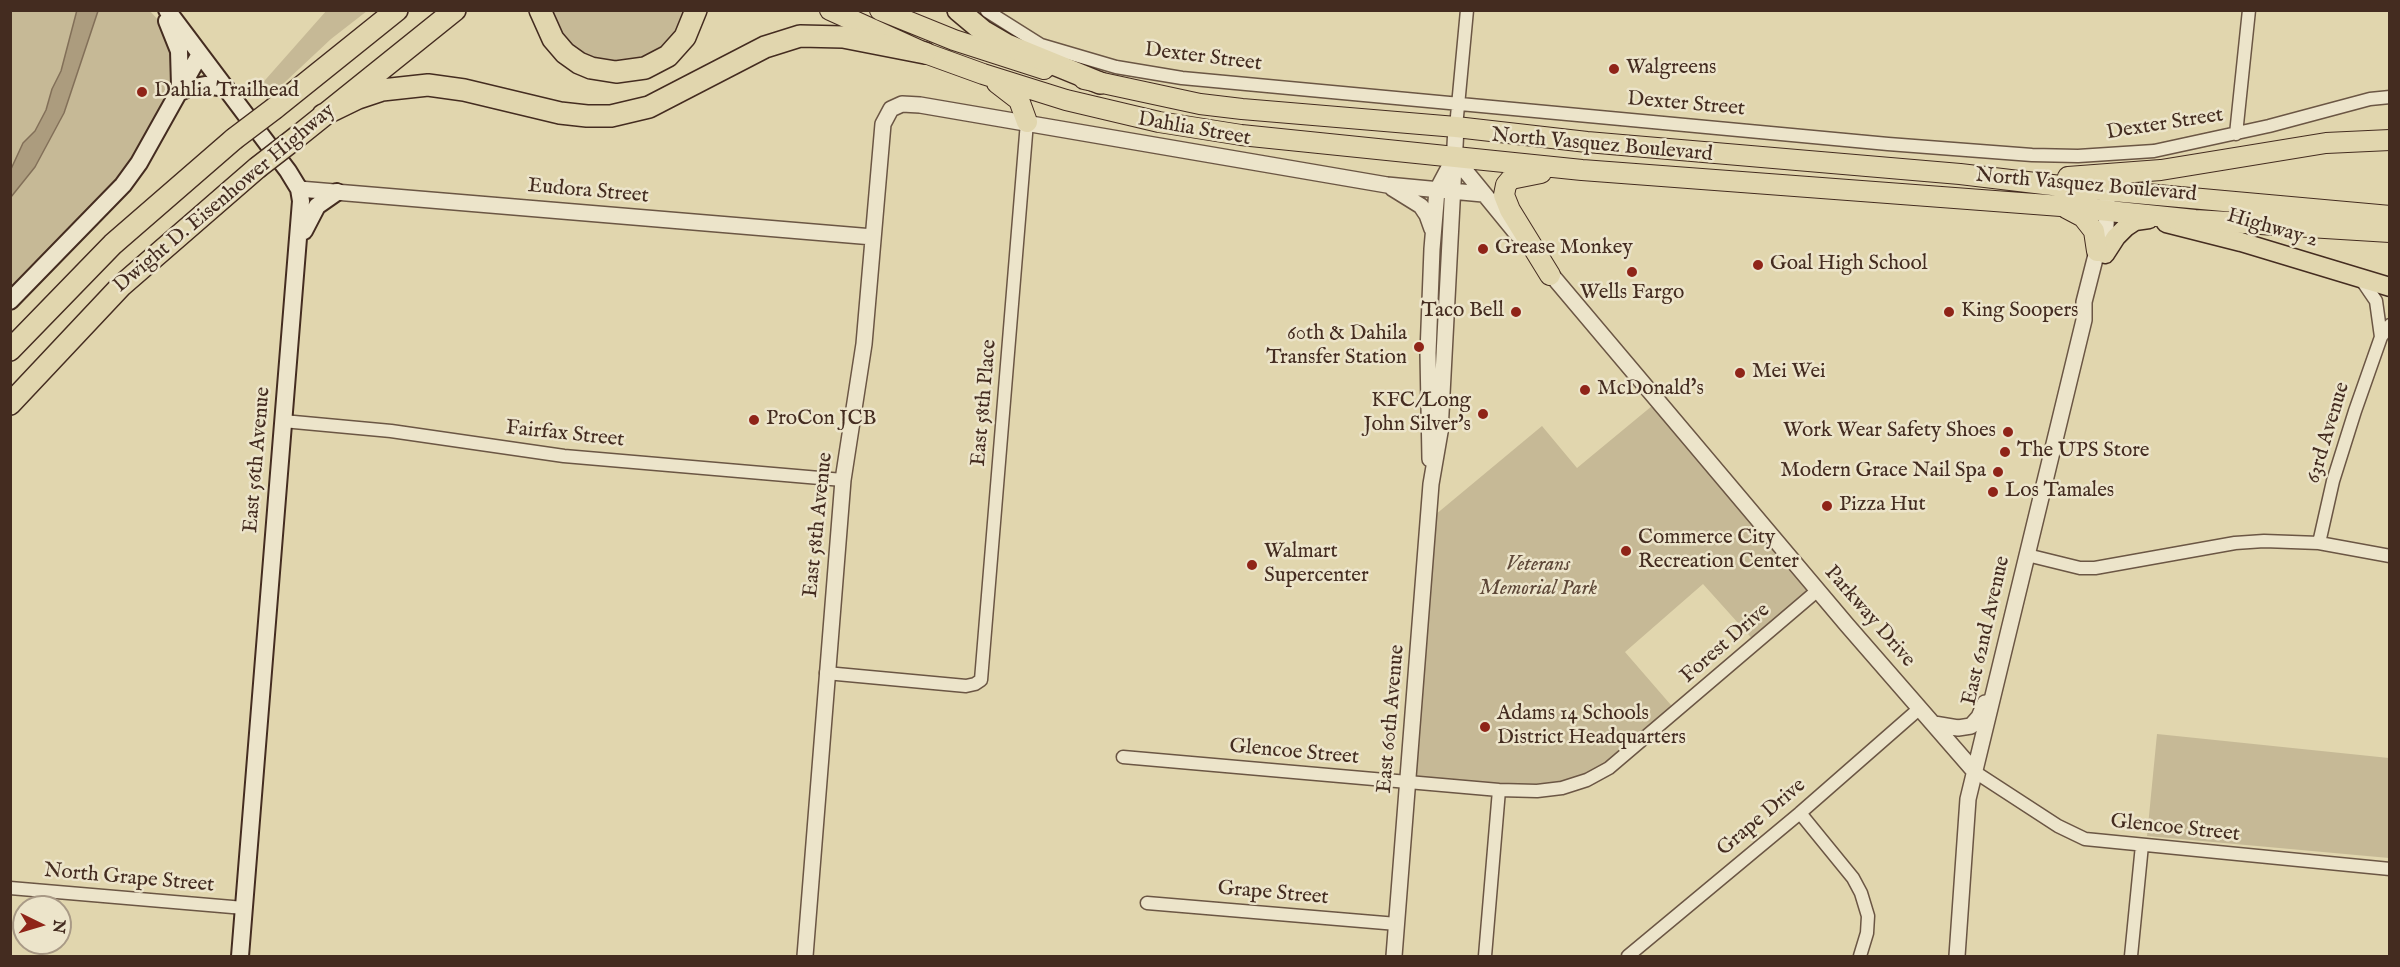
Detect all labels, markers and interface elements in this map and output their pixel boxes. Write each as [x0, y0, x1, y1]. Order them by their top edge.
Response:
street label: Dexter Street [1143, 38, 1263, 78]
place label: Walgreens [1626, 56, 1716, 82]
marker: Walgreens [1607, 62, 1621, 76]
place label: Dahlia Trailhead [154, 79, 299, 105]
marker: Dahlia Trailhead [135, 85, 149, 99]
street label: Dexter Street [1626, 87, 1746, 123]
street label: Dwight D. Eisenhower Highway [109, 99, 341, 299]
street label: Dexter Street [2105, 103, 2225, 147]
street label: Dahlia Street [1136, 108, 1252, 152]
street label: North Vasquez Boulevard [1490, 124, 1714, 168]
street label: North Vasquez Boulevard [1974, 164, 2198, 208]
street label: Eudora Street [526, 174, 650, 210]
street label: Highway 2 [2224, 204, 2320, 254]
place label: Grease Monkey [1495, 236, 1633, 262]
marker: Grease Monkey [1476, 242, 1490, 256]
place label: Goal High School [1770, 252, 1927, 278]
marker: Goal High School [1751, 258, 1765, 272]
marker: Wells Fargo [1625, 265, 1639, 279]
place label: Wells Fargo [1580, 281, 1684, 307]
place label: Taco Bell [1421, 299, 1504, 325]
place label: King Soopers [1961, 299, 2078, 325]
marker: Taco Bell [1509, 305, 1523, 319]
marker: King Soopers [1942, 305, 1956, 319]
place label: 60th & Dahila Transfer Station [1266, 322, 1407, 372]
street label: East 58th Place [967, 339, 1003, 467]
marker: 60th & Dahila Transfer Station [1412, 340, 1426, 354]
place label: Mei Wei [1752, 360, 1826, 386]
marker: Mei Wei [1733, 366, 1747, 380]
place label: McDonald's [1597, 377, 1704, 403]
street label: 63rd Avenue [2302, 379, 2356, 487]
marker: McDonald's [1578, 383, 1592, 397]
street label: East 56th Avenue [239, 386, 277, 534]
place label: KFC/Long John Silver's [1363, 389, 1471, 439]
place label: ProCon JCB [766, 407, 876, 433]
marker: KFC/Long John Silver's [1476, 407, 1490, 421]
marker: ProCon JCB [747, 413, 761, 427]
street label: Fairfax Street [504, 416, 626, 454]
place label: Work Wear Safety Shoes [1783, 419, 1996, 445]
marker: Work Wear Safety Shoes [2001, 425, 2015, 439]
place label: The UPS Store [2017, 439, 2150, 465]
marker: The UPS Store [1998, 445, 2012, 459]
street label: East 58th Avenue [799, 451, 839, 599]
place label: Modern Grace Nail Spa [1780, 459, 1986, 485]
marker: Modern Grace Nail Spa [1991, 465, 2005, 479]
place label: Los Tamales [2005, 479, 2114, 505]
marker: Los Tamales [1986, 485, 2000, 499]
place label: Pizza Hut [1839, 493, 1926, 519]
marker: Pizza Hut [1820, 499, 1834, 513]
place label: Commerce City Recreation Center [1638, 526, 1799, 576]
place label: Walmart Supercenter [1264, 540, 1369, 590]
marker: Commerce City Recreation Center [1619, 544, 1633, 558]
park label: Veterans Memorial Park [1479, 553, 1597, 603]
street label: East 62nd Avenue [1958, 554, 2016, 708]
marker: Walmart Supercenter [1245, 558, 1259, 572]
street label: Parkway Drive [1818, 561, 1920, 673]
street label: Forest Drive [1676, 598, 1776, 690]
street label: East 60th Avenue [1373, 644, 1411, 794]
place label: Adams 14 Schools District Headquarters [1497, 702, 1686, 752]
marker: Adams 14 Schools District Headquarters [1478, 720, 1492, 734]
street label: Glencoe Street [1228, 735, 1360, 771]
street label: Grape Drive [1713, 774, 1811, 862]
street label: Glencoe Street [2109, 810, 2241, 848]
street label: North Grape Street [43, 859, 215, 899]
street label: Grape Street [1216, 877, 1330, 911]
north arrow [12, 895, 72, 955]
text: N [47, 919, 69, 934]

